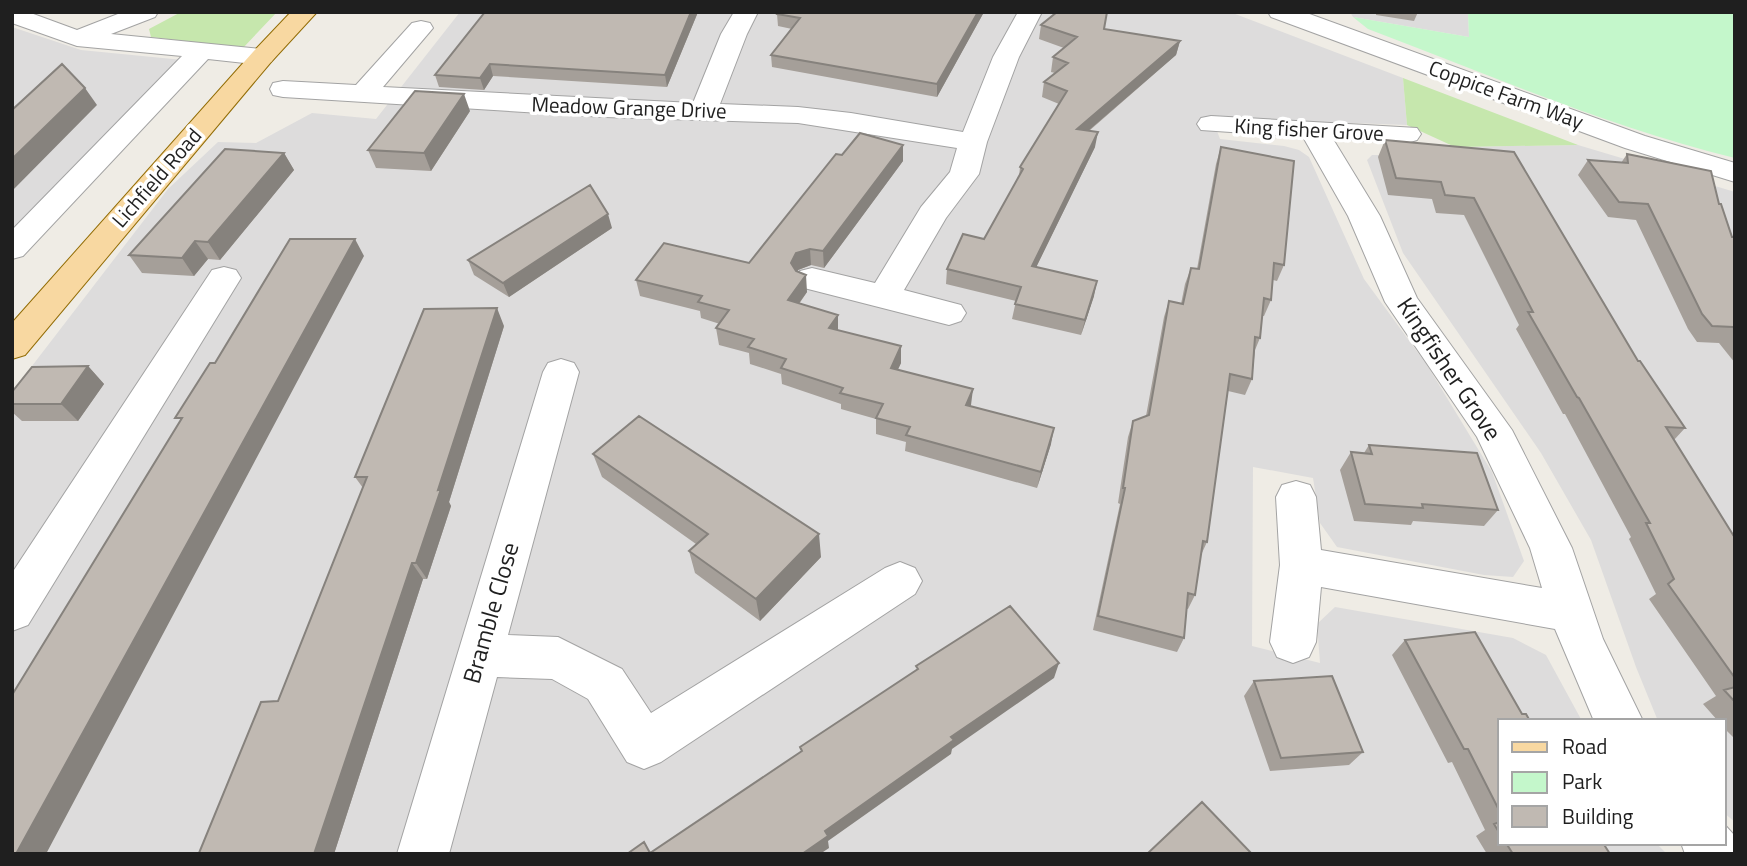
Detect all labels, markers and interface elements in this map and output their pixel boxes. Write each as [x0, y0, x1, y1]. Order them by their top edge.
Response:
street label: Coppice Farm Way [1425, 51, 1588, 137]
street label: Meadow Grange Drive [531, 88, 727, 126]
street label: King fisher Grove [1233, 109, 1385, 149]
street label: Lichfield Road [104, 120, 209, 234]
street label: Kingfisher Grove [1389, 290, 1511, 447]
street label: Bramble Close [453, 538, 527, 688]
legend [1498, 719, 1726, 845]
text: Road [1562, 730, 1607, 762]
text: Park [1562, 765, 1602, 797]
text: Building [1562, 800, 1634, 832]

